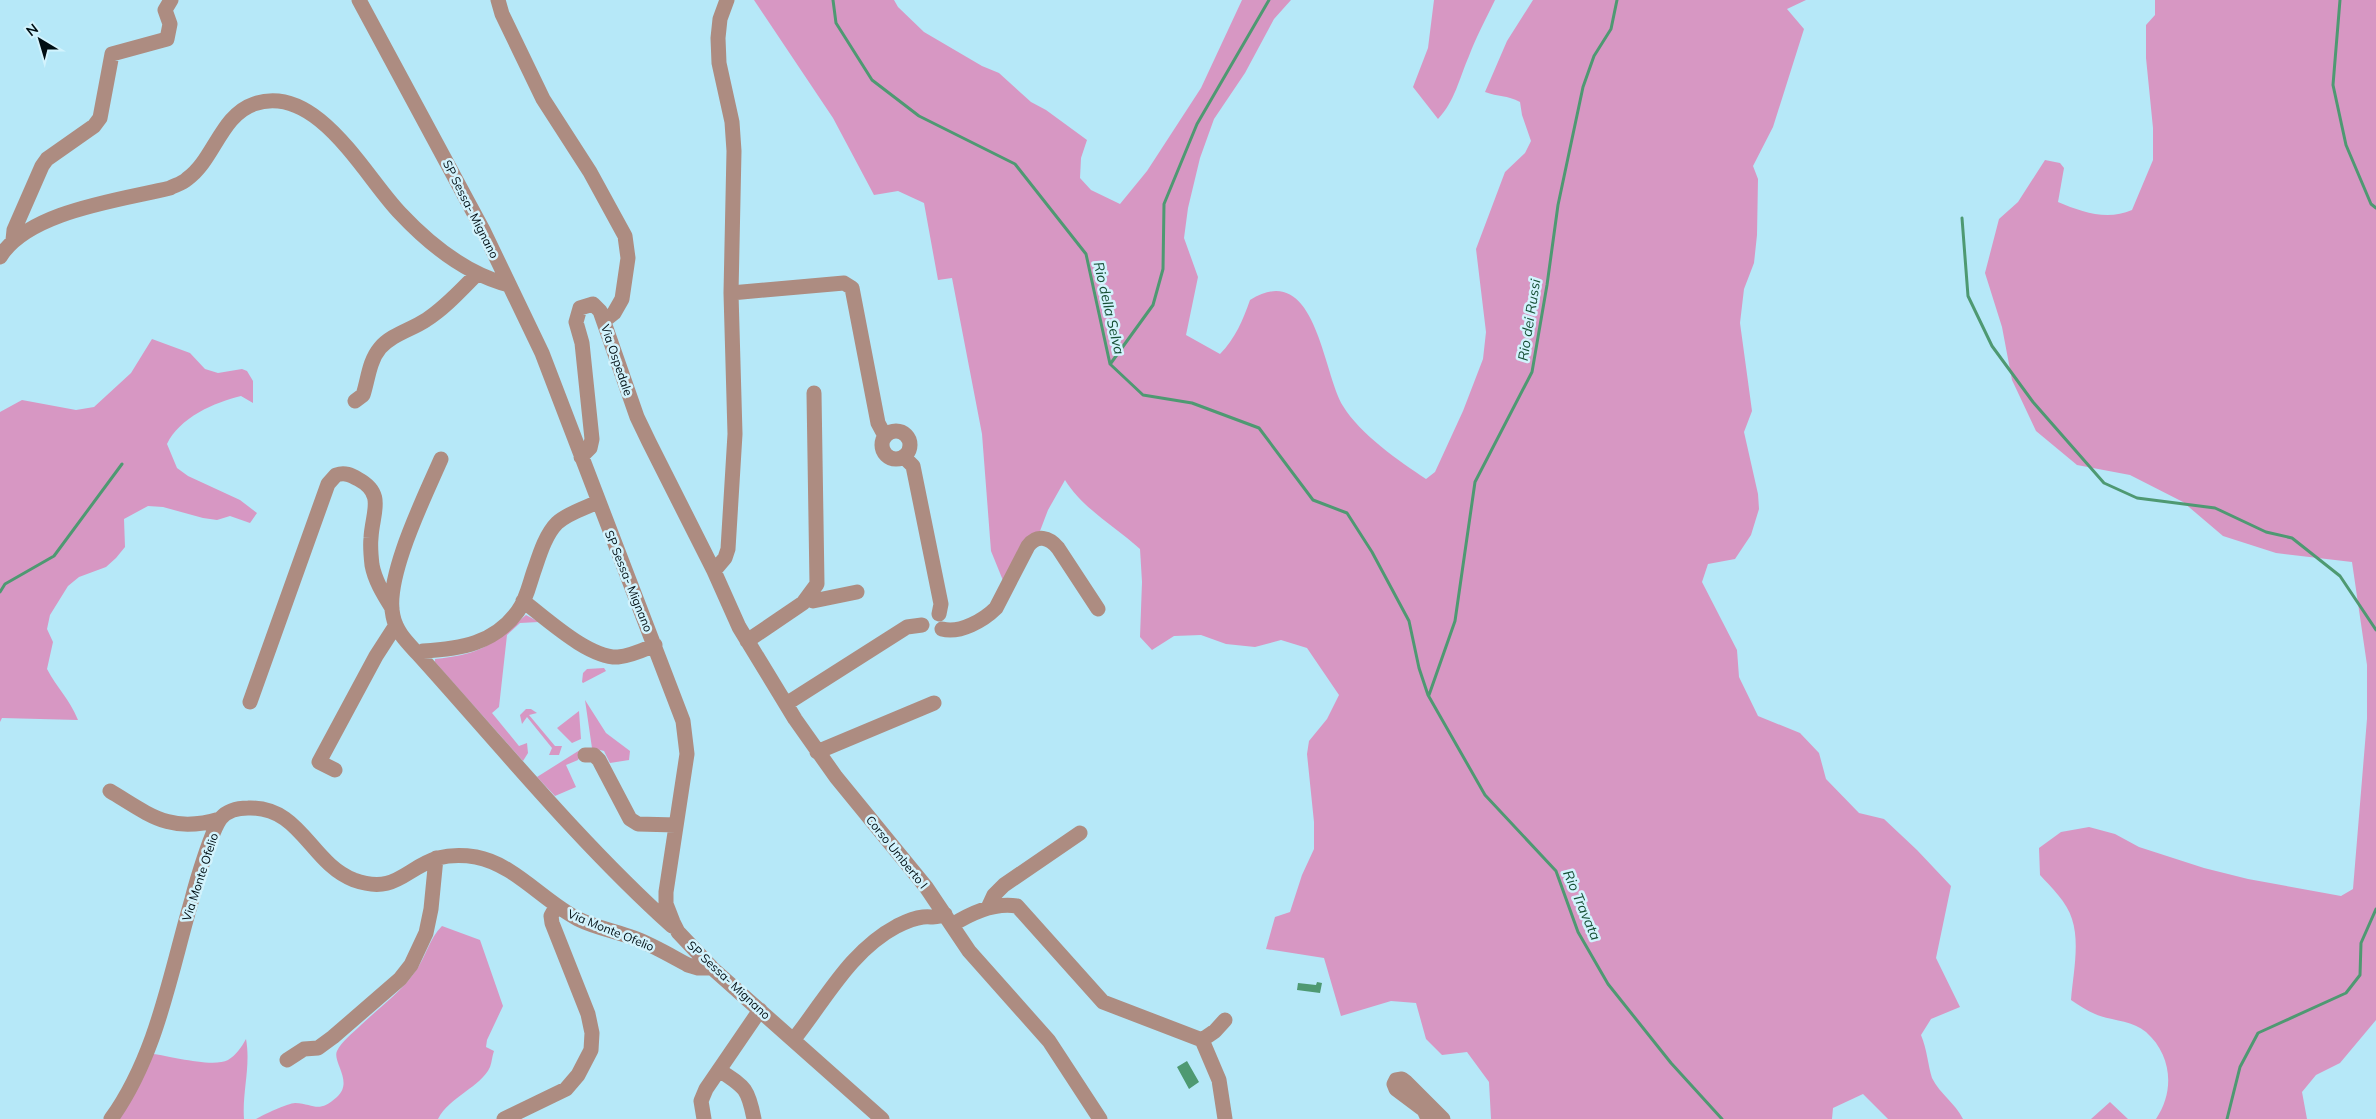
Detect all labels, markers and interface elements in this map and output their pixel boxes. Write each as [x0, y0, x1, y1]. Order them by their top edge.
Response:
north arrow [15, 15, 65, 65]
text: N [22, 19, 42, 40]
street label: SP Sessa- Mignano [440, 157, 502, 261]
water label: Rio della Selva [1090, 260, 1128, 356]
water label: Rio dei Russi [1514, 277, 1544, 362]
street label: Via Ospedale [598, 322, 636, 398]
street label: SP Sessa- Mignano [602, 528, 656, 634]
street label: Corso Umberto I [863, 812, 931, 892]
street label: Via Monte Ofelio [179, 831, 221, 923]
water label: Rio Travata [1559, 867, 1605, 943]
street label: Via Monte Ofelio [566, 906, 656, 954]
street label: SP Sessa- Mignano [684, 938, 774, 1023]

